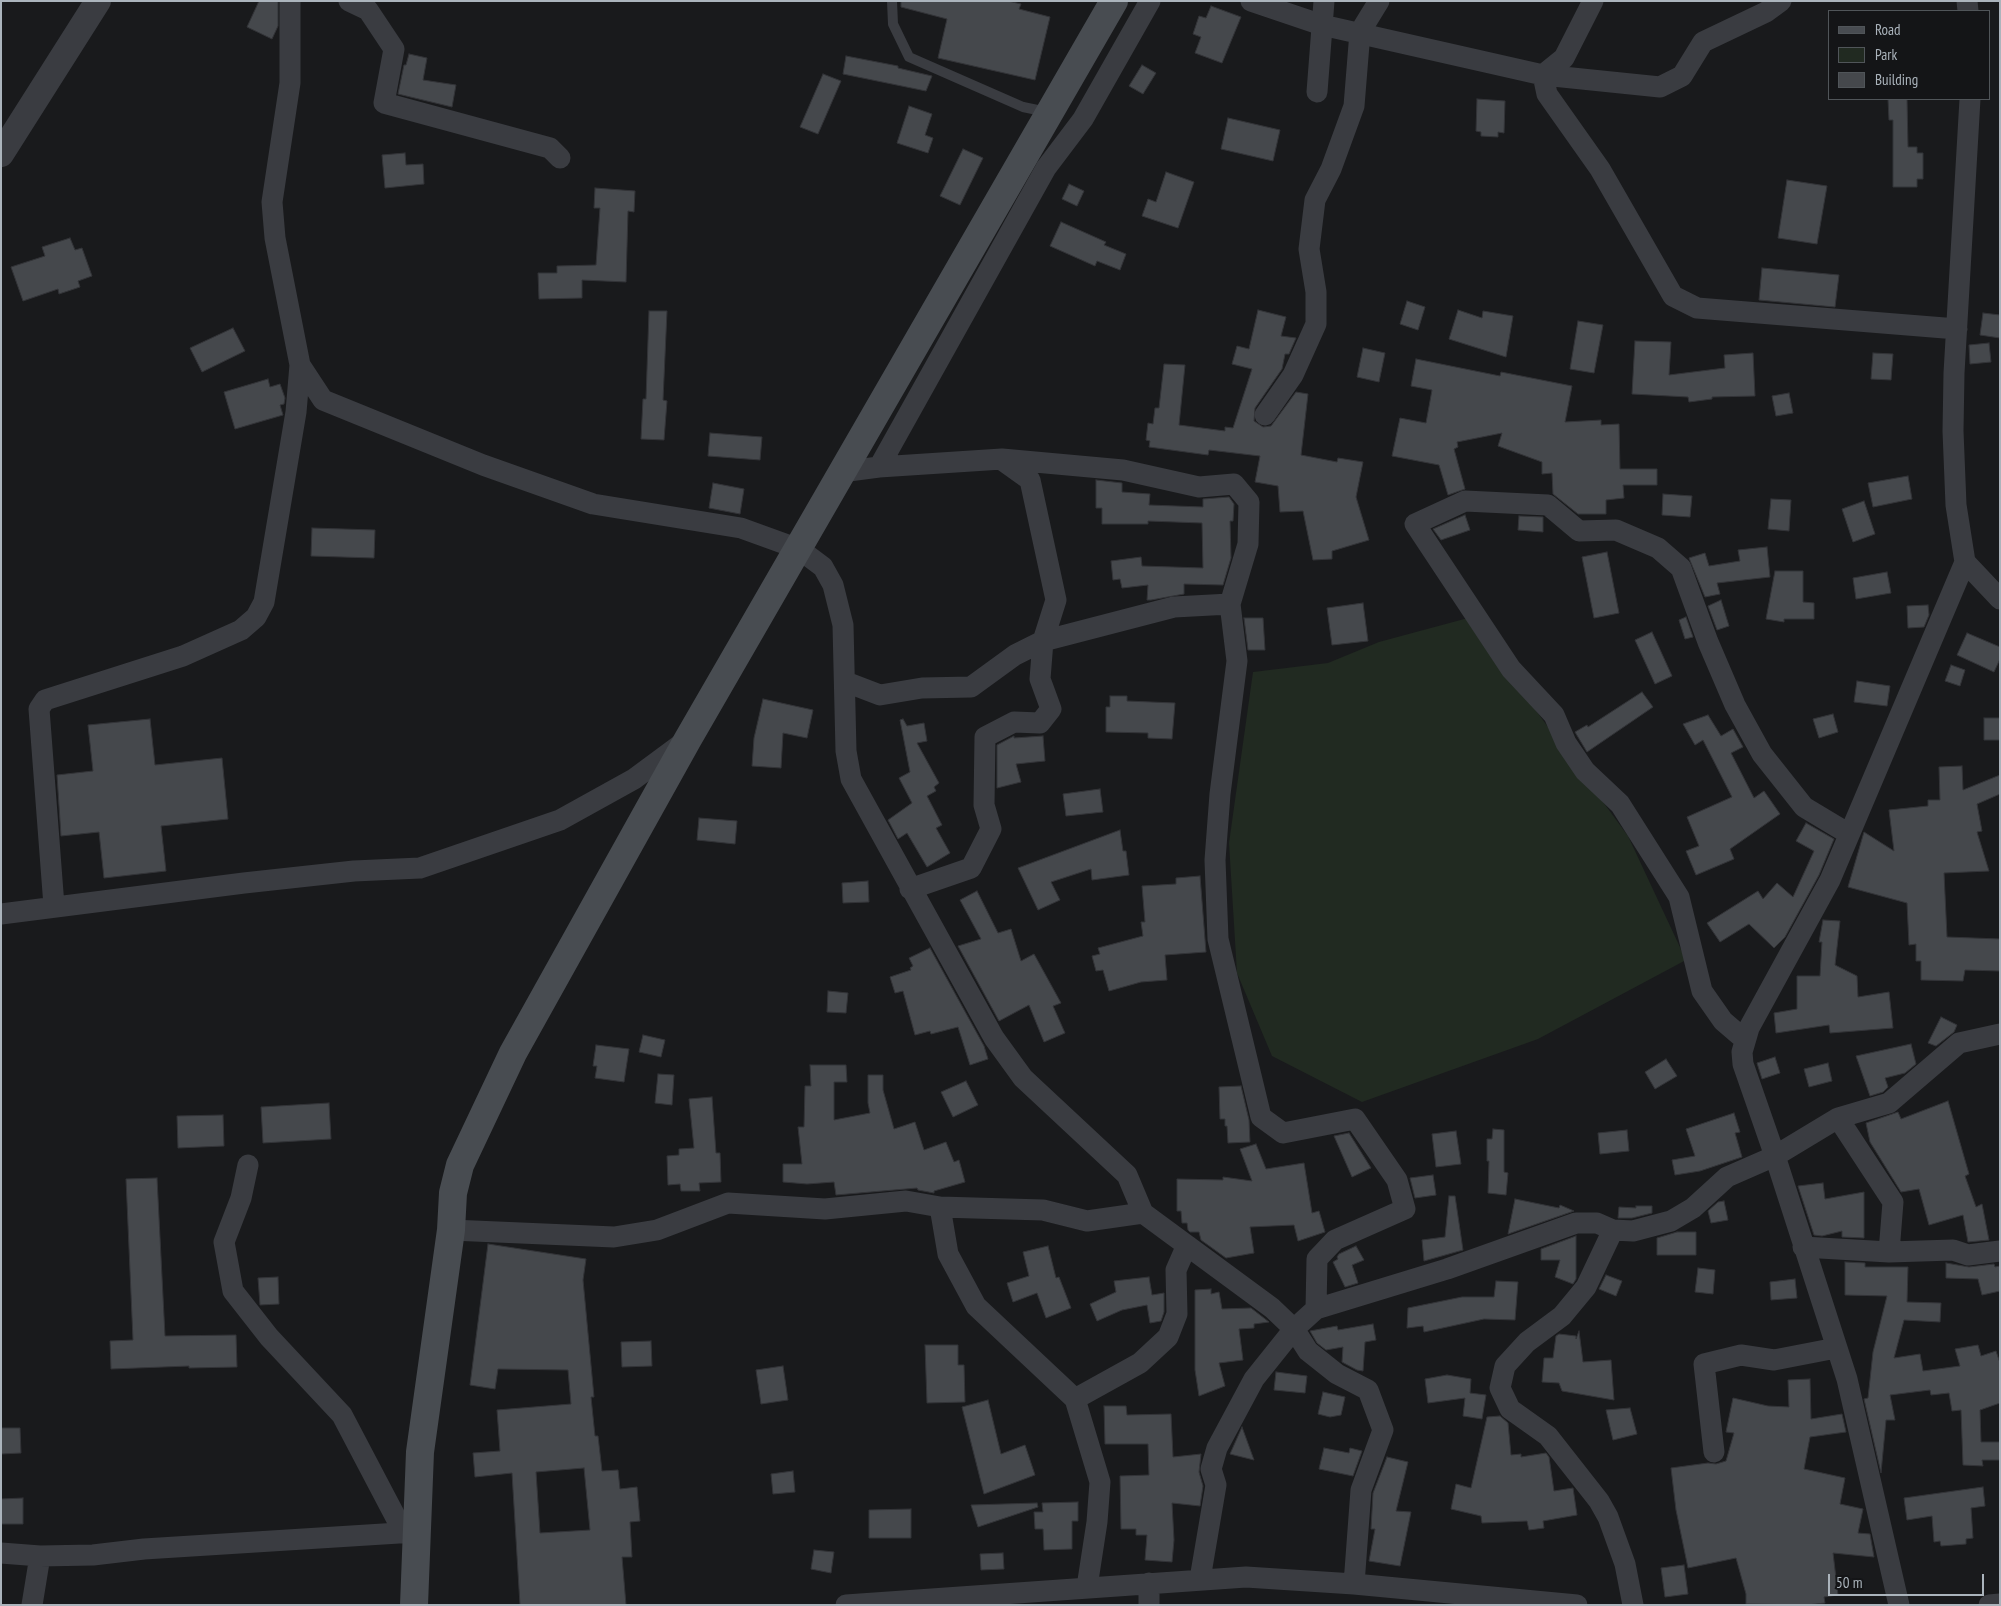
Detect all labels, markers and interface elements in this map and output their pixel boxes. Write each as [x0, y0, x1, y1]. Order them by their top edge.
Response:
legend [1828, 10, 1991, 100]
text: Road [1875, 20, 1901, 39]
text: Park [1875, 45, 1897, 64]
text: Building [1875, 70, 1918, 89]
scale bar [1831, 1564, 1987, 1596]
text: 50 m [1836, 1573, 1862, 1592]

